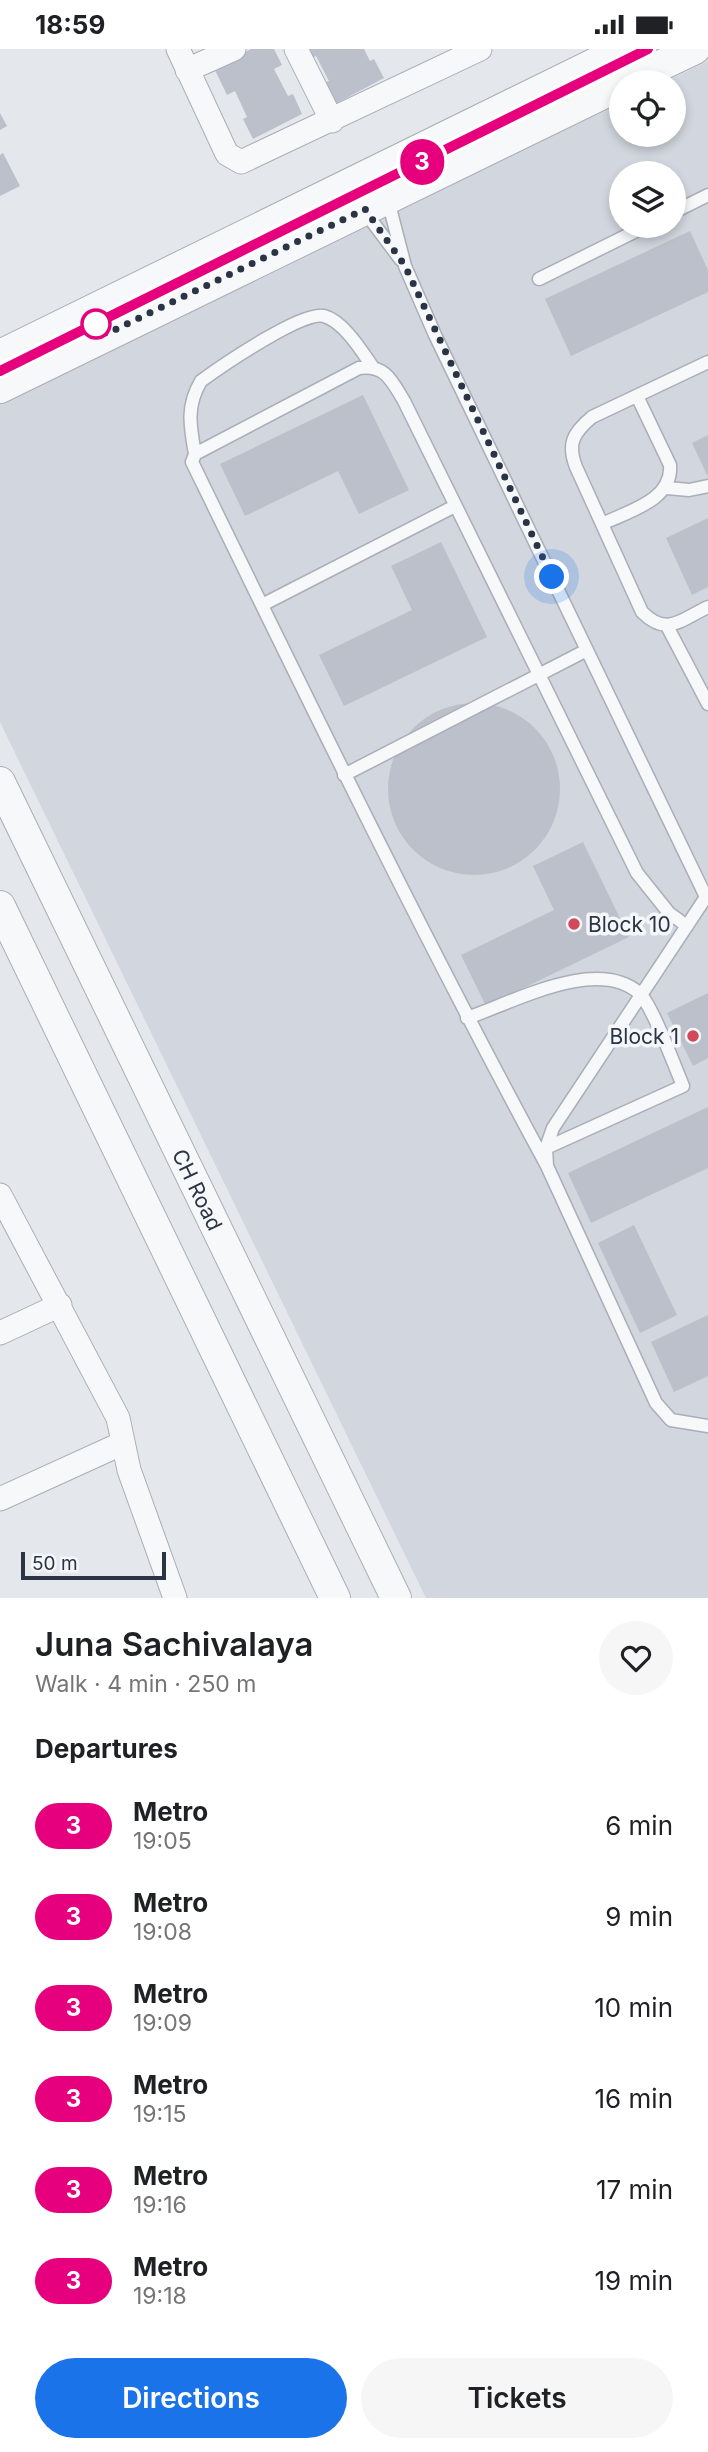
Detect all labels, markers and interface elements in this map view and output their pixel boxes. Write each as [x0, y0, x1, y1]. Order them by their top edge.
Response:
text: 18:59 [35, 9, 105, 40]
map controls [609, 70, 686, 238]
button: locate [609, 70, 686, 147]
line badge: 3 [399, 139, 445, 185]
text: 3 [414, 147, 430, 176]
button: layers [609, 161, 686, 238]
unlabelled marker [81, 309, 111, 339]
your location [534, 559, 569, 594]
place label: Block 10 [588, 912, 671, 937]
marker: Block 10 [566, 916, 582, 932]
place label: Block 1 [610, 1024, 679, 1049]
marker: Block 1 [685, 1028, 701, 1044]
street label: CH Road [167, 1145, 228, 1234]
scale bar [21, 1549, 166, 1581]
text: 50 m [32, 1552, 78, 1575]
button: heart [599, 1621, 673, 1695]
text: Juna Sachivalaya [35, 1624, 313, 1664]
text: Walk · 4 min · 250 m [35, 1670, 257, 1698]
text: Departures [35, 1733, 178, 1764]
text: Metro [133, 1796, 208, 1827]
text: 6 min [605, 1810, 673, 1841]
text: 3 [66, 1811, 81, 1840]
text: 19:05 [133, 1827, 192, 1855]
text: Metro [133, 1887, 208, 1918]
text: 9 min [605, 1901, 673, 1932]
text: 3 [66, 1902, 81, 1931]
text: 19:08 [133, 1918, 192, 1946]
text: Metro [133, 1978, 208, 2009]
text: 10 min [594, 1992, 673, 2023]
text: 3 [66, 1993, 81, 2022]
text: 19:09 [133, 2009, 192, 2037]
text: Metro [133, 2069, 208, 2100]
text: 16 min [595, 2083, 673, 2114]
text: 3 [66, 2084, 81, 2113]
text: 19:15 [133, 2100, 187, 2128]
text: Metro [133, 2160, 208, 2191]
text: 17 min [596, 2174, 673, 2205]
text: 3 [66, 2175, 81, 2204]
text: 19:16 [133, 2191, 187, 2219]
text: Metro [133, 2251, 208, 2282]
text: 19 min [595, 2265, 673, 2296]
text: 3 [66, 2266, 81, 2295]
text: 19:18 [133, 2282, 187, 2310]
button: Directions [35, 2358, 347, 2438]
button: Tickets [361, 2358, 673, 2438]

